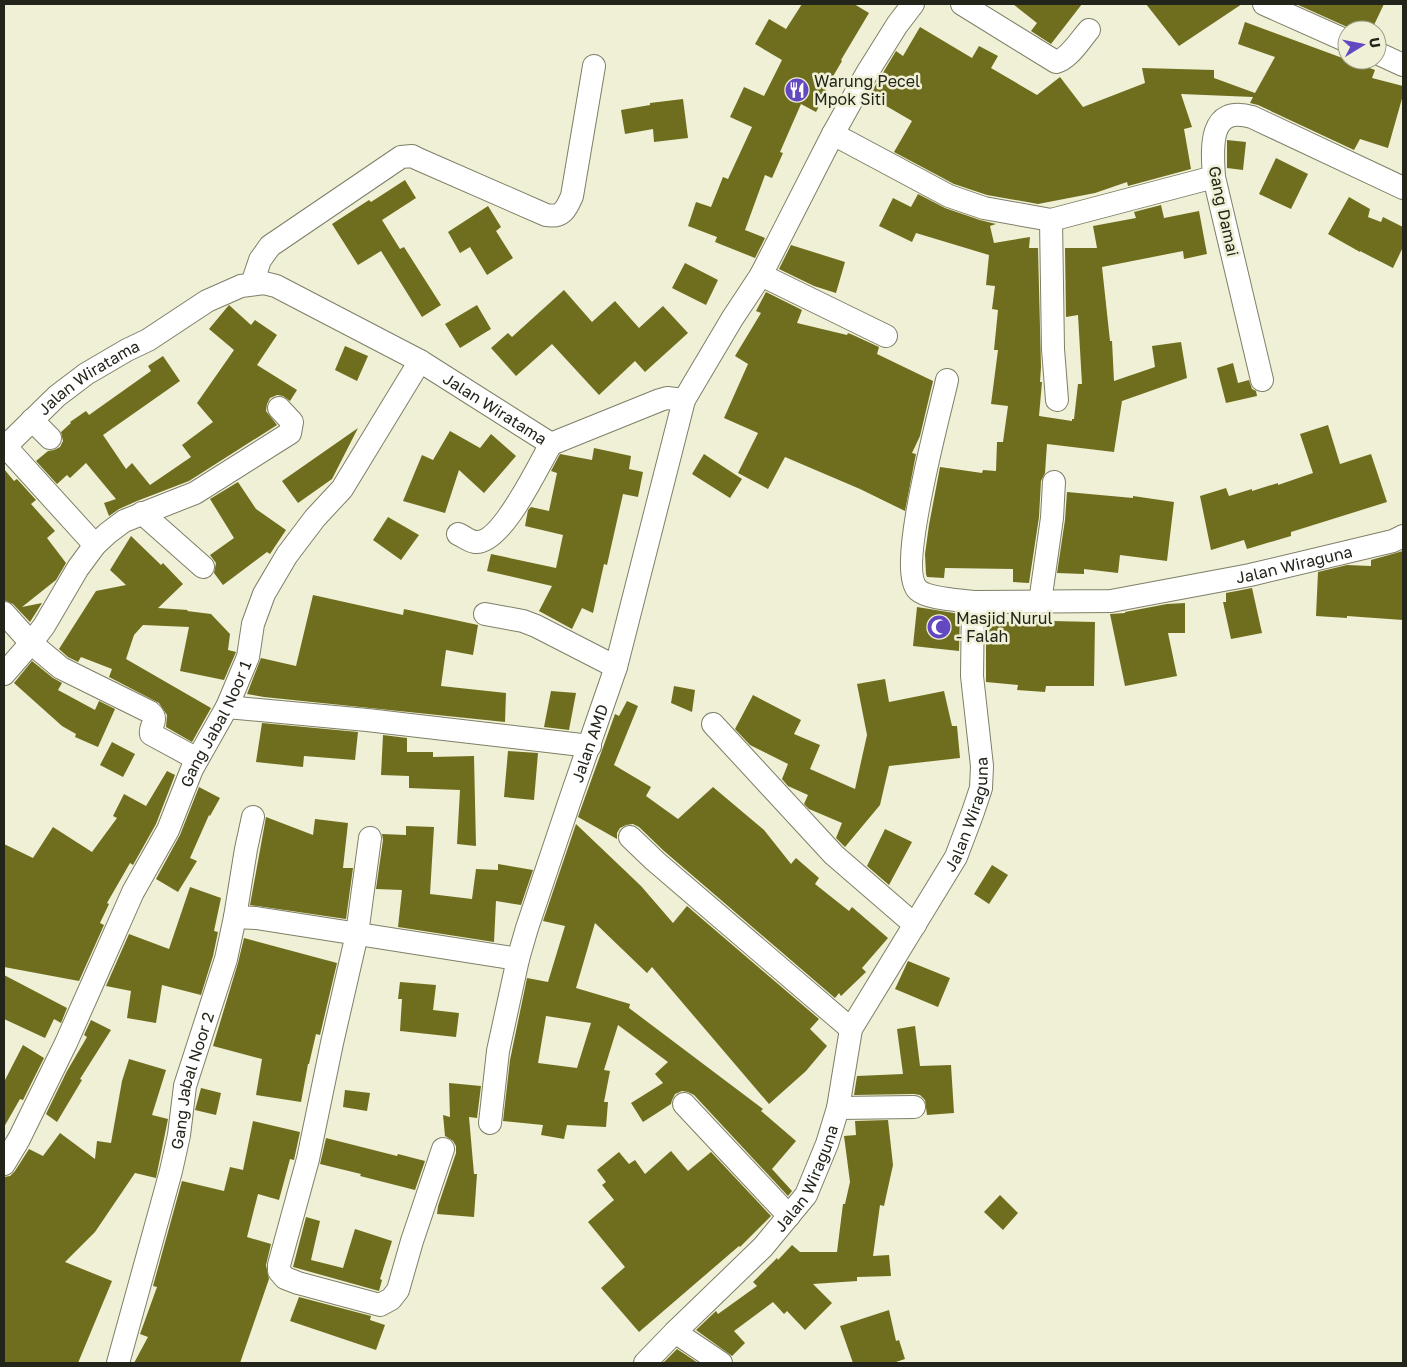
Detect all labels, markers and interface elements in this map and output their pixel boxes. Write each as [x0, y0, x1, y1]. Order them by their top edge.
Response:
north arrow [1337, 20, 1387, 70]
text: U [1366, 36, 1385, 49]
place label: Warung Pecel Mpok Siti [814, 71, 920, 109]
restaurant icon: Warung Pecel Mpok Siti [784, 77, 810, 103]
street label: Gang Damai [1205, 164, 1243, 258]
street label: Jalan Wiratama [34, 336, 143, 419]
street label: Jalan Wiratama [439, 368, 551, 449]
street label: Jalan Wiraguna [1234, 541, 1354, 587]
place label: Masjid Nurul - Falah [956, 608, 1053, 646]
mosque icon: Masjid Nurul - Falah [926, 614, 952, 640]
street label: Gang Jabal Noor 1 [176, 657, 255, 790]
street label: Jalan AMD [567, 701, 612, 785]
street label: Jalan Wiraguna [940, 756, 992, 875]
street label: Gang Jabal Noor 2 [166, 1010, 218, 1151]
street label: Jalan Wiraguna [770, 1122, 842, 1236]

